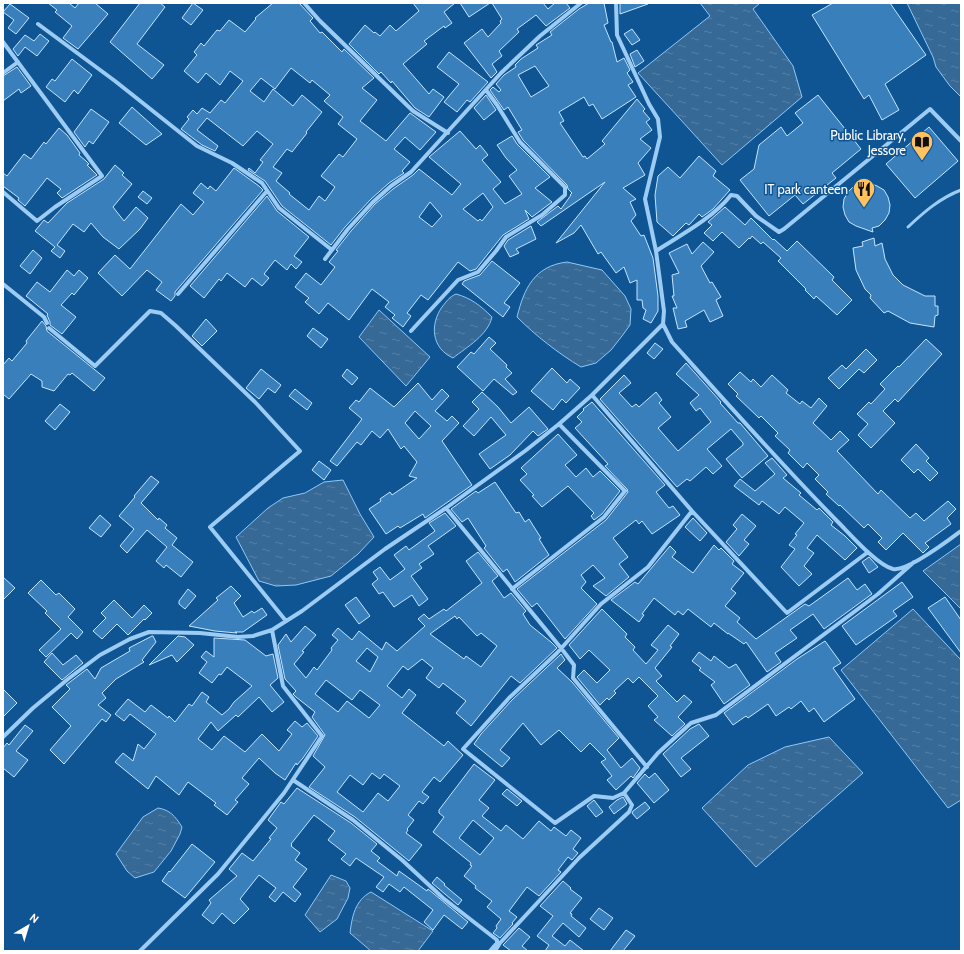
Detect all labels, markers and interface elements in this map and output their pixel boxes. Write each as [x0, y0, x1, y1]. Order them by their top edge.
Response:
place label: Public Library, Jessore [830, 127, 906, 158]
library icon: Public Library, Jessore [909, 129, 935, 162]
restaurant icon: IT park canteen [851, 176, 877, 209]
place label: IT park canteen [764, 181, 848, 197]
north arrow [8, 906, 48, 946]
text: N [27, 910, 42, 926]

